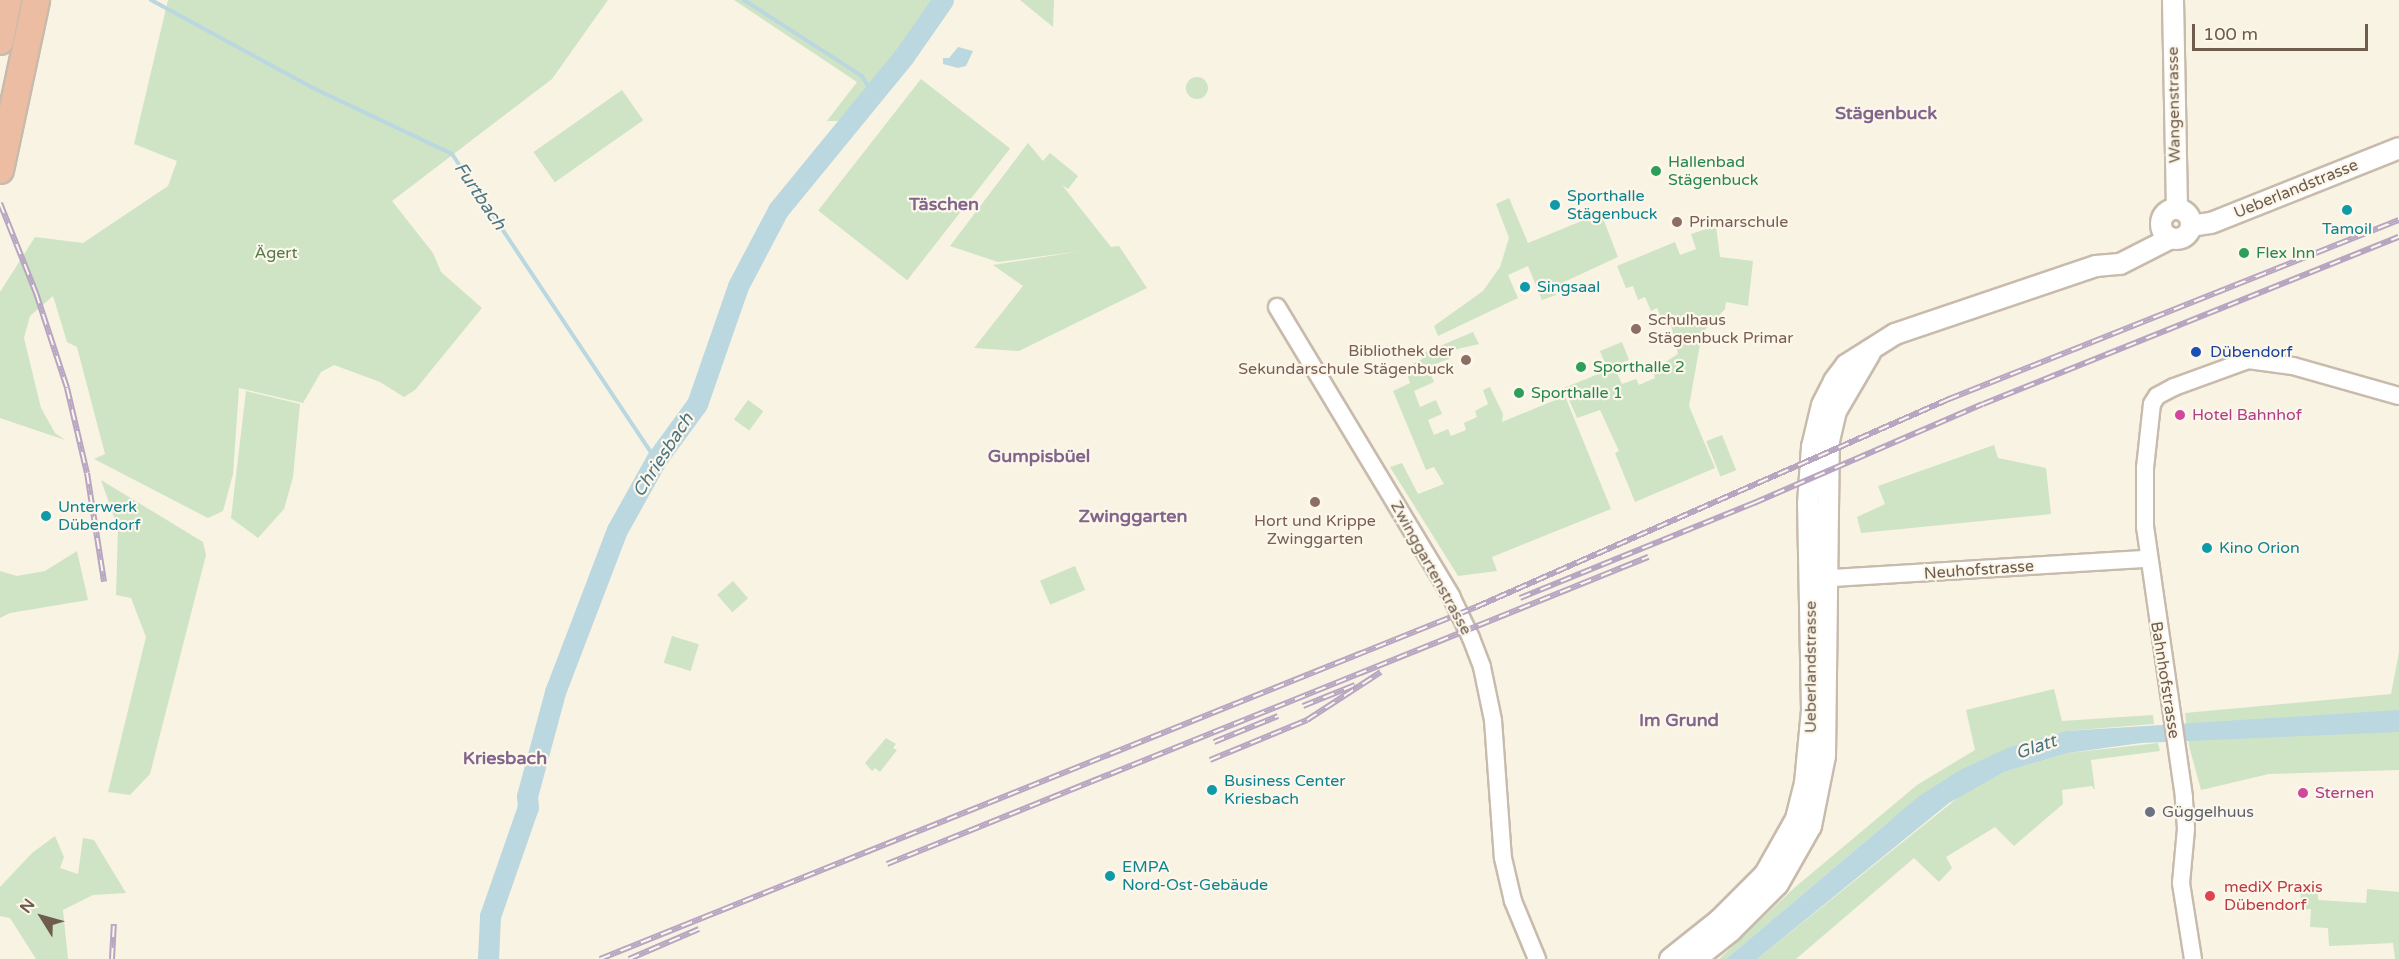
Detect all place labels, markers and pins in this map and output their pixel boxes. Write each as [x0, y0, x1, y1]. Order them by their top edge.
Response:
place label: Hallenbad Stägenbuck [1668, 152, 1759, 190]
marker: Hallenbad Stägenbuck [1649, 164, 1663, 178]
place label: Sporthalle Stägenbuck [1567, 186, 1658, 224]
marker: Sporthalle Stägenbuck [1548, 198, 1562, 212]
marker: Tamoil [2340, 203, 2354, 217]
place label: Primarschule [1689, 212, 1788, 232]
marker: Primarschule [1670, 215, 1684, 229]
place label: Tamoil [2322, 219, 2372, 239]
place label: Flex Inn [2256, 243, 2315, 263]
marker: Flex Inn [2237, 246, 2251, 260]
place label: Singsaal [1537, 277, 1600, 297]
marker: Singsaal [1518, 280, 1532, 294]
place label: Schulhaus Stägenbuck Primar [1648, 310, 1793, 348]
marker: Schulhaus Stägenbuck Primar [1629, 322, 1643, 336]
place label: Bibliothek der Sekundarschule Stägenbuck [1238, 341, 1454, 379]
place label: Dübendorf [2210, 342, 2293, 362]
marker: Dübendorf [2187, 343, 2205, 361]
marker: Bibliothek der Sekundarschule Stägenbuck [1459, 353, 1473, 367]
place label: Sporthalle 2 [1593, 357, 1685, 377]
marker: Sporthalle 2 [1574, 360, 1588, 374]
place label: Sporthalle 1 [1531, 383, 1623, 403]
marker: Sporthalle 1 [1512, 386, 1526, 400]
place label: Hotel Bahnhof [2192, 405, 2302, 425]
marker: Hotel Bahnhof [2173, 408, 2187, 422]
marker: Hort und Krippe Zwinggarten [1308, 495, 1322, 509]
place label: Unterwerk Dübendorf [58, 497, 141, 535]
marker: Unterwerk Dübendorf [39, 509, 53, 523]
place label: Hort und Krippe Zwinggarten [1254, 511, 1376, 549]
place label: Kino Orion [2219, 538, 2300, 558]
marker: Kino Orion [2200, 541, 2214, 555]
place label: Business Center Kriesbach [1224, 771, 1345, 809]
marker: Business Center Kriesbach [1205, 783, 1219, 797]
place label: Sternen [2315, 783, 2374, 803]
marker: Sternen [2296, 786, 2310, 800]
place label: Güggelhuus [2162, 802, 2254, 822]
marker: Güggelhuus [2143, 805, 2157, 819]
place label: EMPA Nord-Ost-Gebäude [1122, 857, 1268, 895]
marker: EMPA Nord-Ost-Gebäude [1103, 869, 1117, 883]
place label: mediX Praxis Dübendorf [2224, 877, 2323, 915]
marker: mediX Praxis Dübendorf [2201, 887, 2219, 905]

